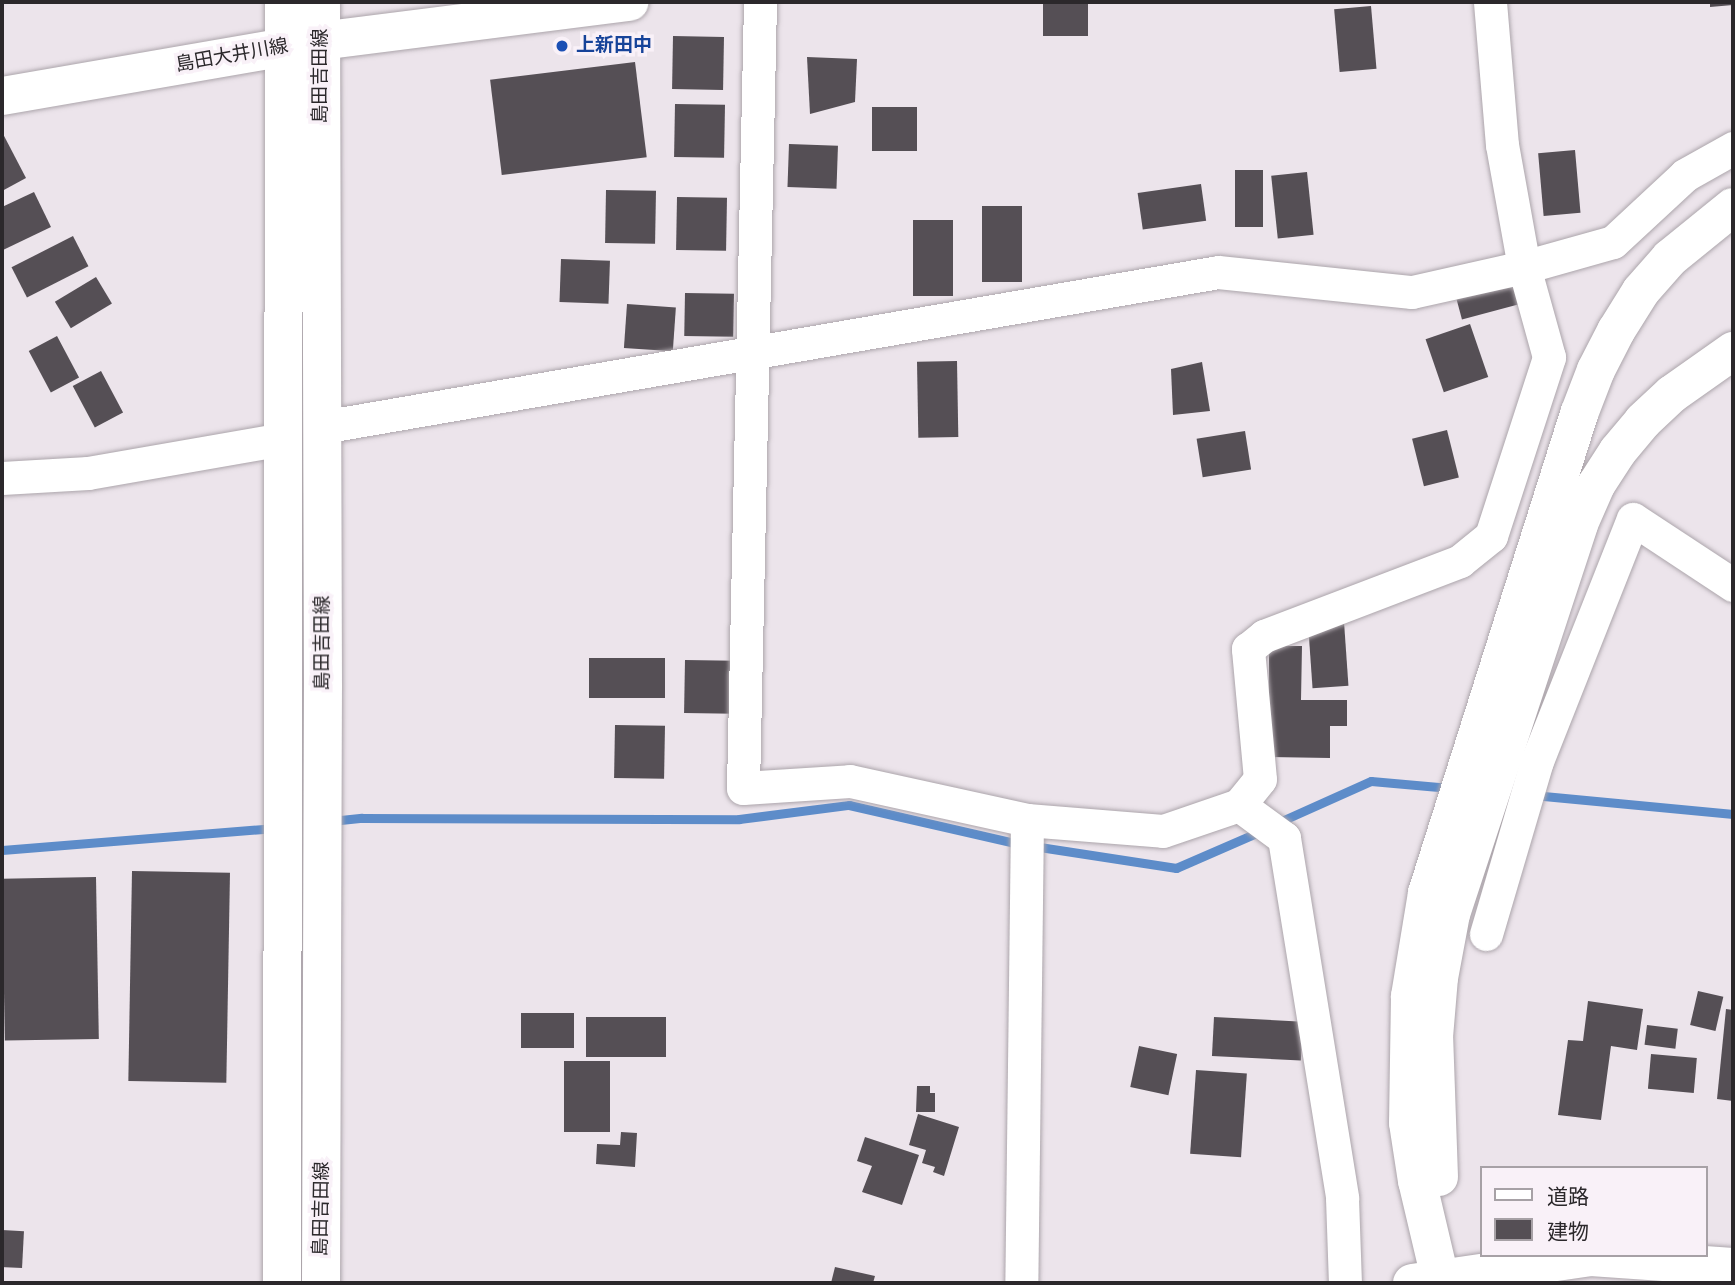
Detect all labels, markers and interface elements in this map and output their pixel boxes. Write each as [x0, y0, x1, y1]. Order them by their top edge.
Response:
street label: 島田吉田線 [310, 29, 332, 123]
street label: 島田大井川線 [174, 35, 290, 77]
place label: 上新田中 [576, 35, 652, 57]
marker: 上新田中 [554, 38, 570, 54]
street label: 島田吉田線 [312, 596, 334, 690]
street label: 島田吉田線 [310, 1161, 334, 1257]
legend [1480, 1166, 1707, 1257]
text: 道路 [1547, 1185, 1589, 1210]
text: 建物 [1547, 1220, 1589, 1245]

